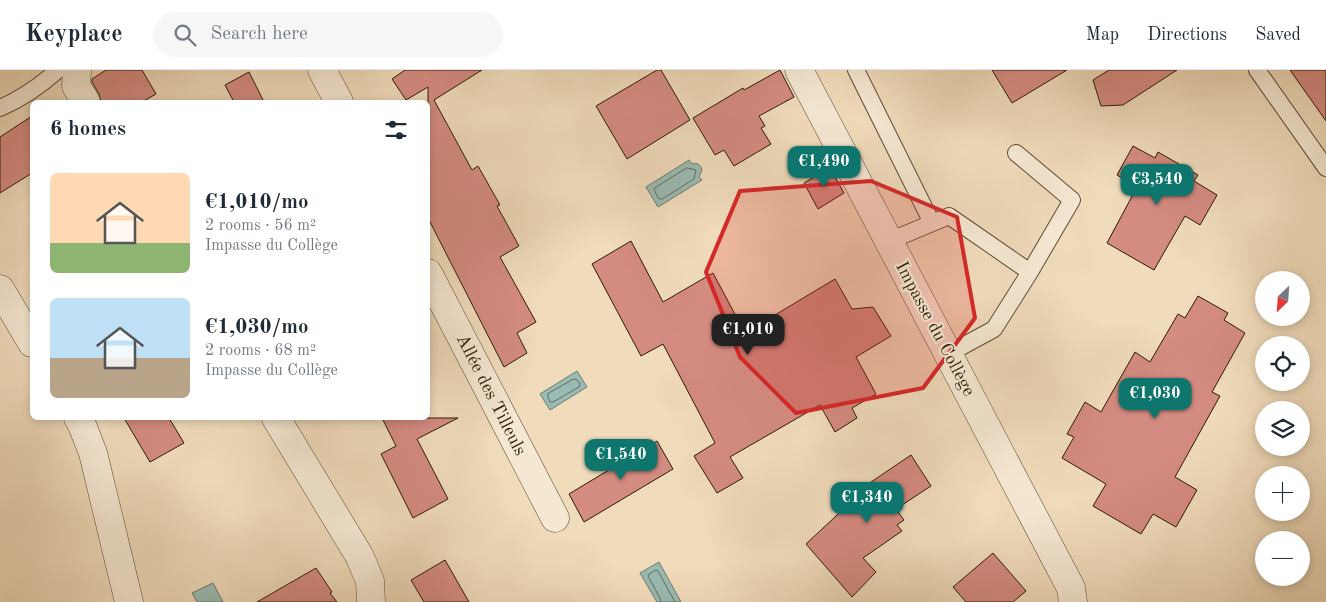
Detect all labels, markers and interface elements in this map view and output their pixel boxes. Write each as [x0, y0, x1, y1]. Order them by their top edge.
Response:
search box [153, 12, 503, 57]
icon: search [171, 21, 199, 49]
text: Keyplace [25, 23, 123, 47]
text: Search here [211, 25, 308, 44]
text: Map [1086, 26, 1119, 44]
text: Directions [1147, 26, 1227, 44]
text: Saved [1255, 26, 1301, 44]
icon: filters [382, 116, 410, 144]
text: 6 homes [50, 119, 126, 140]
pin: €1,490 [783, 146, 865, 188]
text: €1,490 [799, 154, 849, 170]
pin: €3,540 [1116, 164, 1198, 206]
text: €3,540 [1132, 172, 1182, 188]
text: €1,010/mo [205, 192, 309, 213]
icon: home [90, 193, 150, 253]
text: 2 rooms · 56 m² [205, 218, 316, 234]
text: Impasse du Collège [205, 238, 338, 254]
street label: Impasse du Collège [892, 259, 978, 399]
north arrow [1255, 271, 1310, 326]
map controls [1255, 271, 1310, 586]
pin: €1,010 [707, 314, 789, 356]
text: €1,030/mo [205, 317, 309, 338]
icon: home [90, 318, 150, 378]
text: €1,010 [723, 322, 773, 338]
street label: Allée des Tilleuls [453, 331, 529, 459]
button: locate [1255, 336, 1310, 391]
text: 2 rooms · 68 m² [205, 343, 316, 359]
text: Impasse du Collège [205, 363, 338, 379]
pin: €1,030 [1114, 378, 1196, 420]
text: €1,030 [1130, 386, 1180, 402]
button: layers [1255, 401, 1310, 456]
pin: €1,540 [580, 438, 662, 481]
text: €1,540 [596, 447, 646, 463]
button: + [1255, 466, 1310, 521]
pin: €1,340 [826, 482, 908, 524]
text: €1,340 [842, 490, 892, 506]
button: − [1255, 531, 1310, 586]

